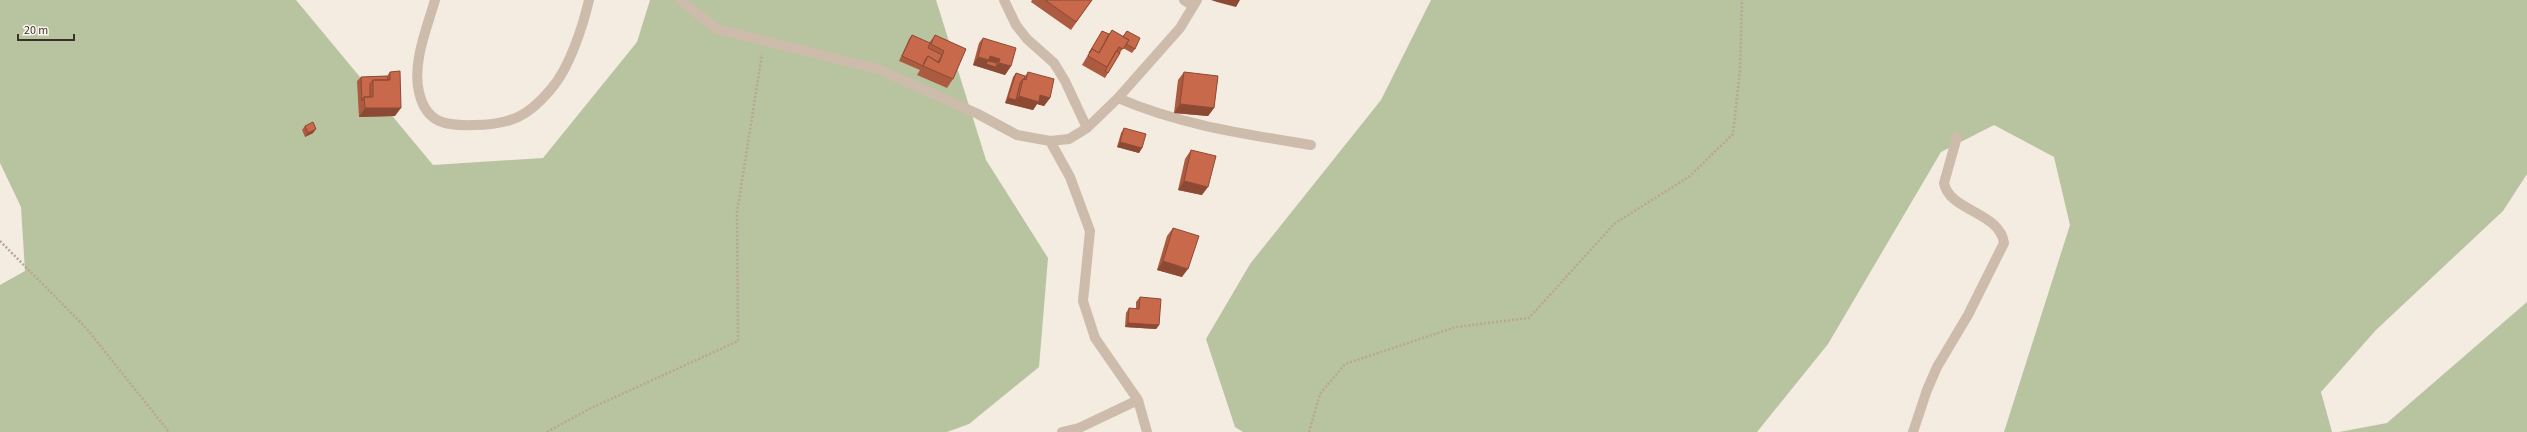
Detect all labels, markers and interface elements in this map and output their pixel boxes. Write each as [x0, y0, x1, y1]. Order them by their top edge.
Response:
scale bar [18, 16, 74, 42]
text: 20 m [24, 22, 48, 39]

